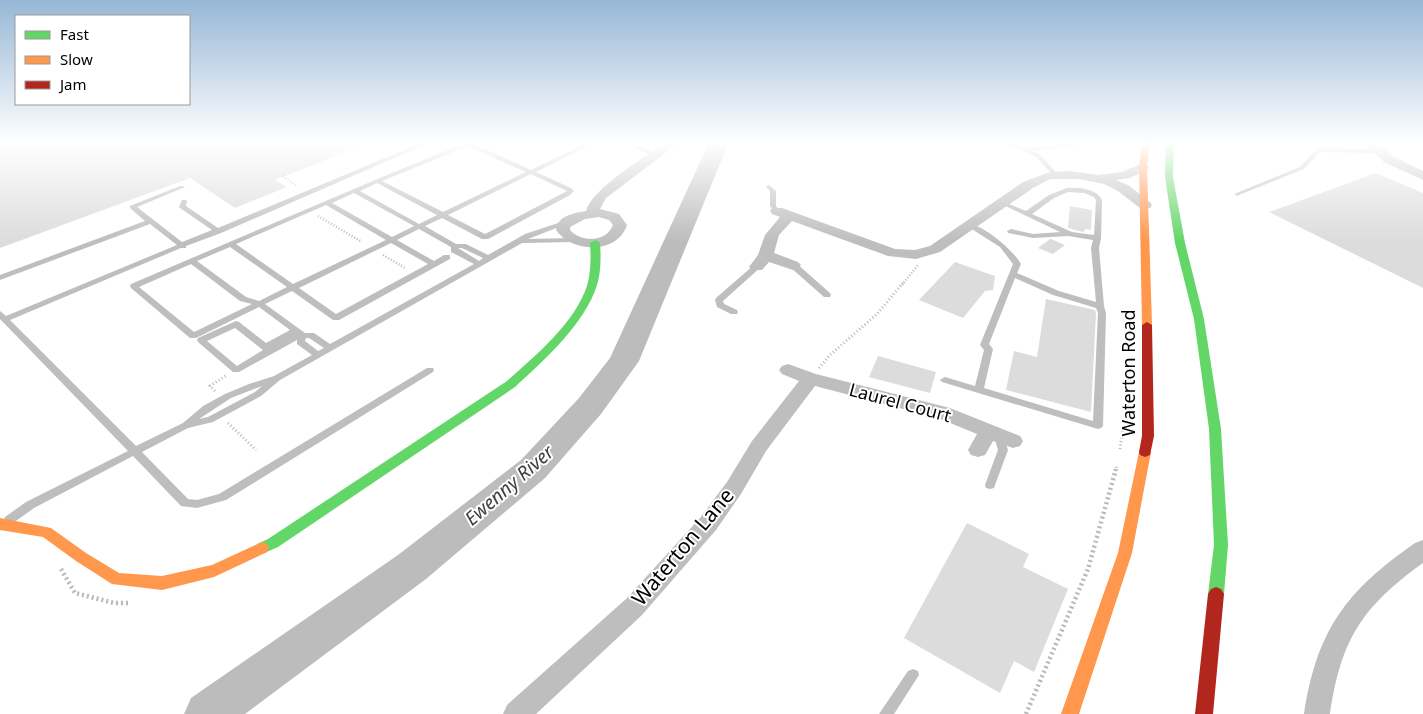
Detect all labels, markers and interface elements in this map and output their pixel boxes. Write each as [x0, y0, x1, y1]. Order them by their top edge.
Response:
legend [15, 15, 190, 105]
text: Fast [60, 24, 89, 44]
text: Slow [60, 49, 93, 69]
text: Jam [58, 74, 87, 94]
street label: Waterton Road [1116, 309, 1140, 437]
street label: Laurel Court [847, 377, 954, 427]
water label: Ewenny River [459, 438, 560, 531]
street label: Waterton Lane [625, 482, 740, 611]

